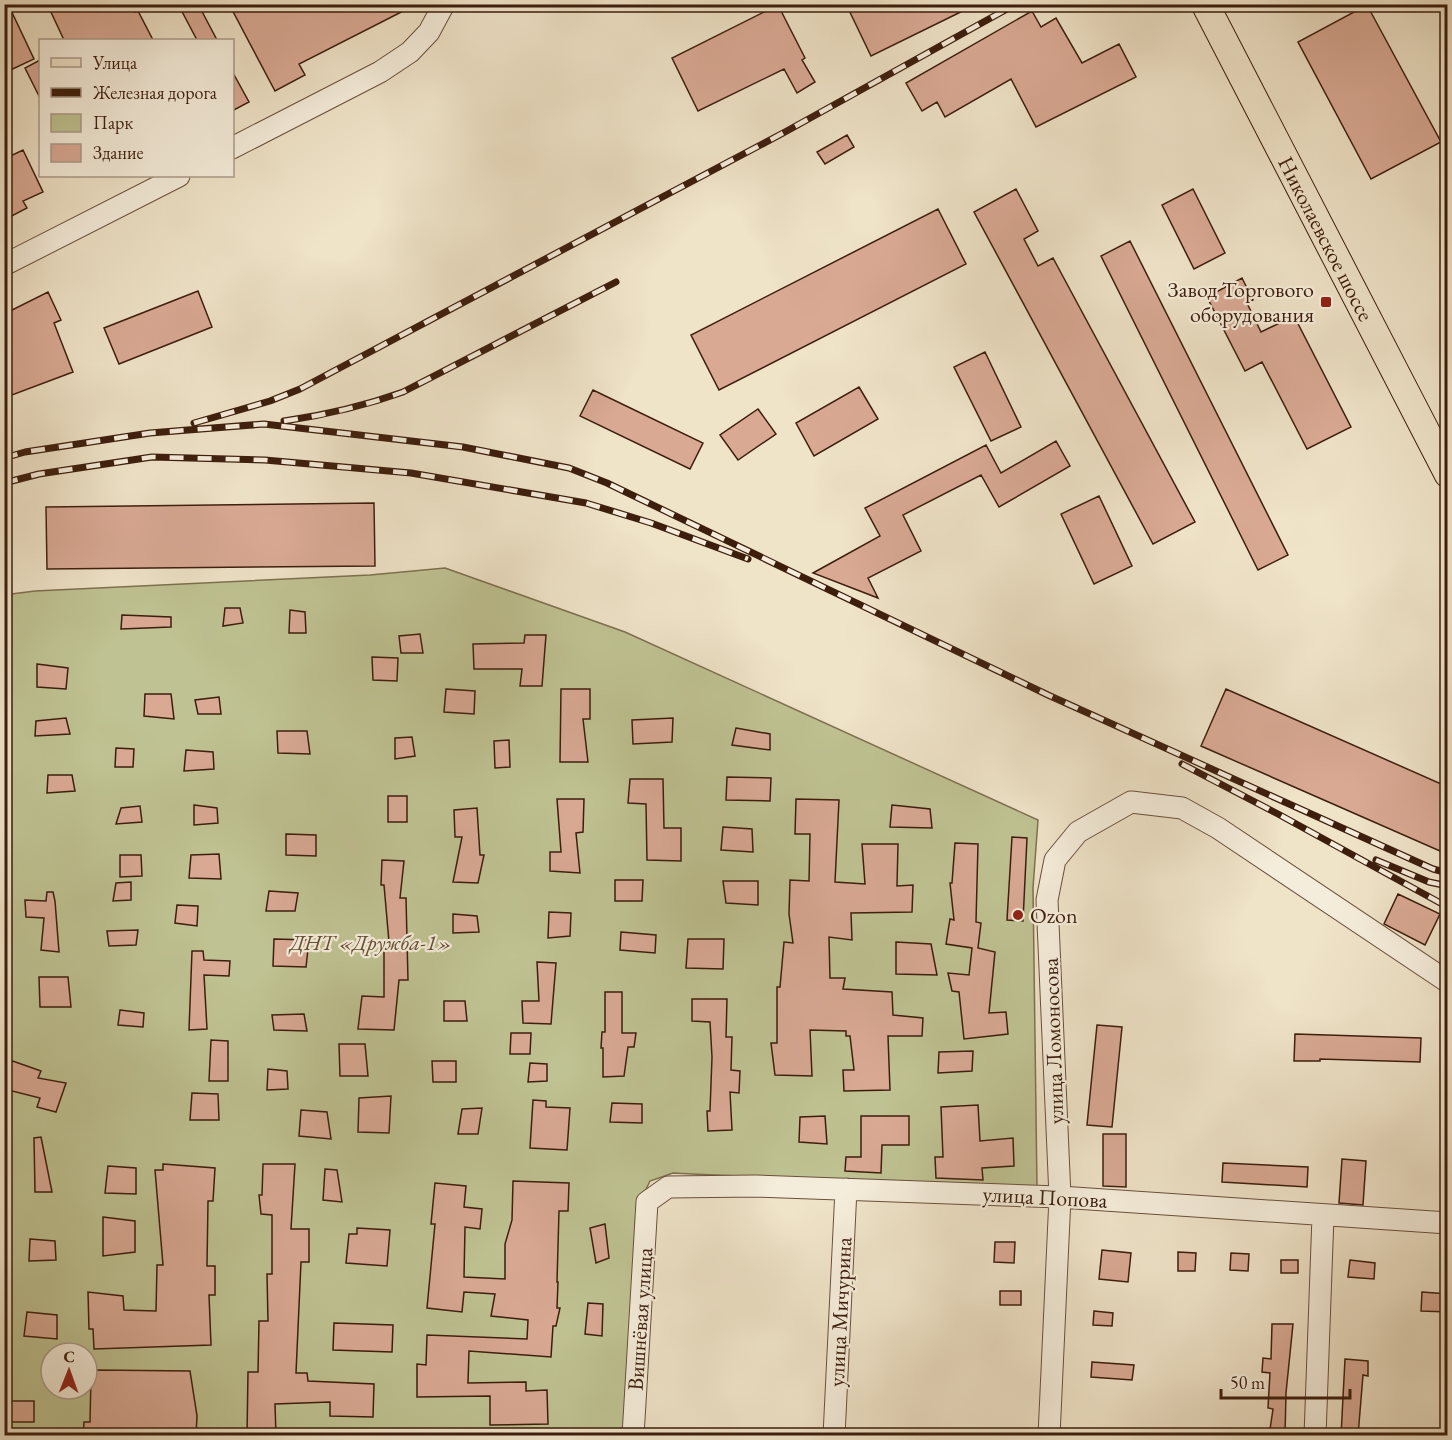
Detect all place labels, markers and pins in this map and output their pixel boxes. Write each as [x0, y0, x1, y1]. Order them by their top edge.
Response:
place label: Завод Торгового оборудования [1168, 275, 1314, 329]
marker: Завод Торгового оборудования [1319, 295, 1333, 309]
place label: Ozon [1030, 901, 1078, 930]
marker: Ozon [1011, 908, 1025, 922]

